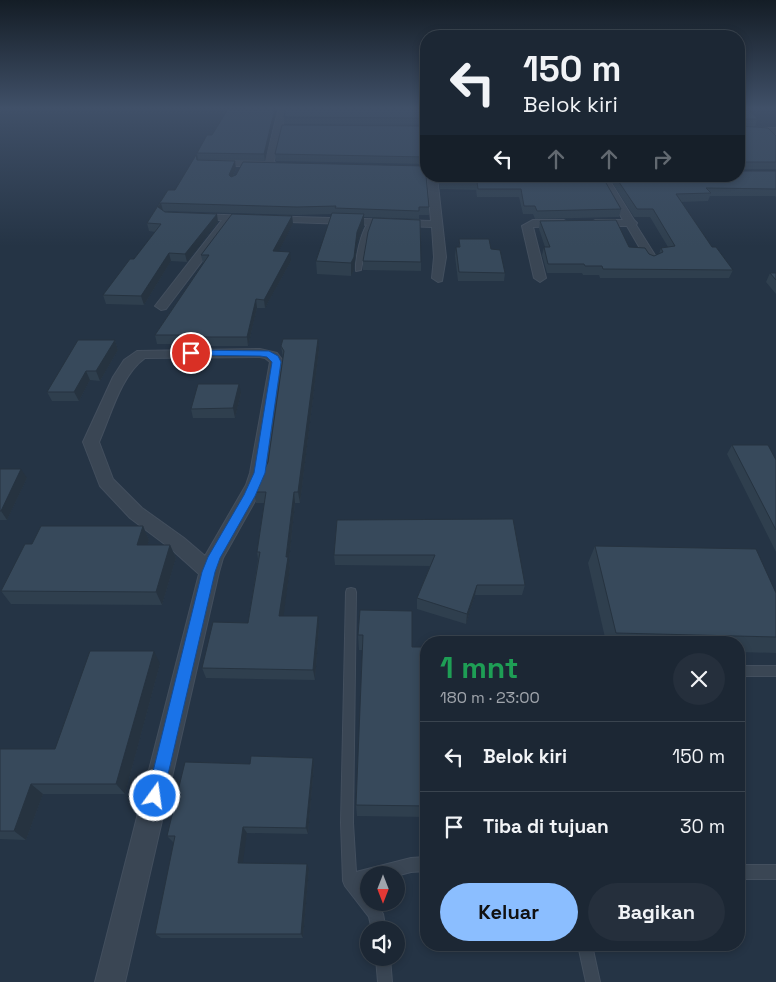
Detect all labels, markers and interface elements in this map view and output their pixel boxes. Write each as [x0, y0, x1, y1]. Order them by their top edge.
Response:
text: 150 m [523, 47, 621, 91]
icon: left [440, 50, 505, 115]
text: Belok kiri [523, 90, 618, 118]
icon: left [489, 145, 517, 173]
icon: ahead [542, 145, 570, 173]
icon: ahead [595, 145, 623, 173]
icon: right [648, 145, 676, 173]
pin [170, 332, 212, 374]
icon: arrive [177, 339, 205, 367]
text: 1 mnt [440, 648, 519, 687]
button: close [673, 653, 725, 705]
text: 180 m · 23:00 [440, 687, 540, 708]
icon: left [440, 743, 468, 771]
text: Belok kiri [483, 744, 567, 769]
text: 150 m [672, 744, 725, 769]
position arrow [128, 769, 180, 821]
icon: arrive [440, 813, 468, 841]
text: Tiba di tujuan [483, 814, 609, 839]
text: 30 m [680, 814, 725, 839]
north arrow [360, 866, 405, 911]
map controls [360, 866, 405, 966]
button: Keluar [440, 883, 578, 941]
button: Bagikan [588, 883, 725, 941]
button: sound [360, 921, 405, 966]

